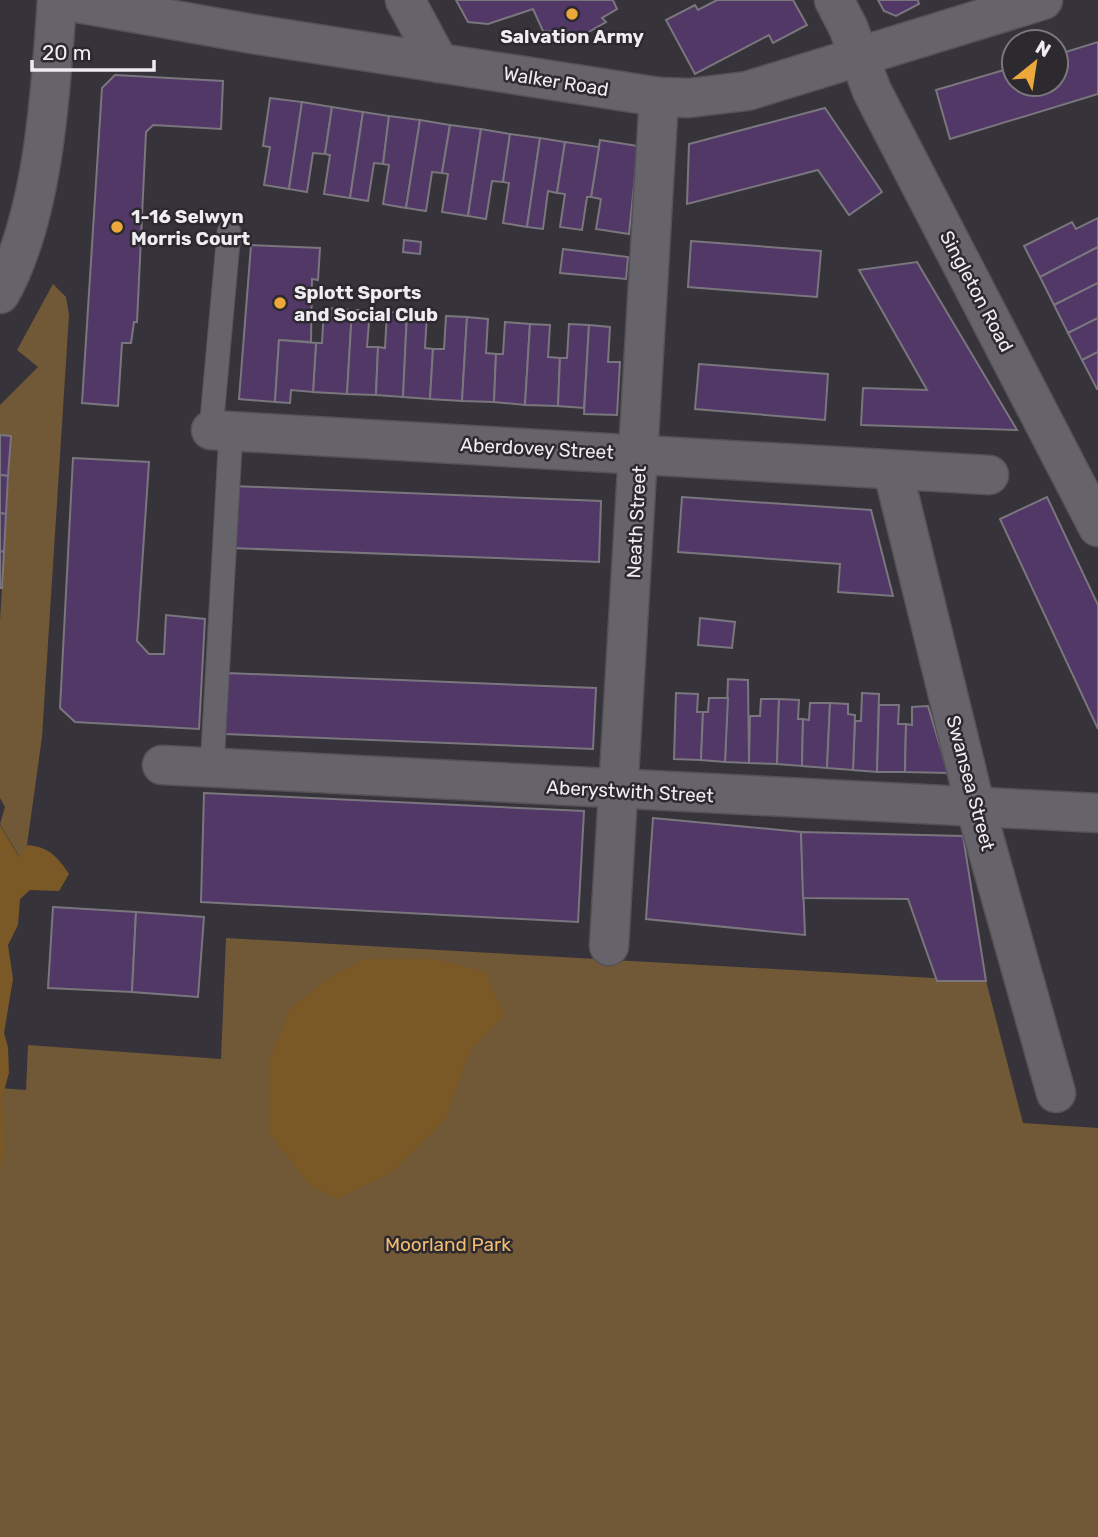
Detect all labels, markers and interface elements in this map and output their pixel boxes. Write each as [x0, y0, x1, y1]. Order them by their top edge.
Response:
marker: Salvation Army [564, 6, 580, 22]
place label: Salvation Army [500, 25, 644, 48]
scale bar [32, 28, 154, 72]
north arrow [1000, 28, 1070, 98]
text: N [1032, 35, 1055, 62]
text: 20 m [42, 40, 91, 65]
street label: Walker Road [502, 62, 610, 101]
place label: 1-16 Selwyn Morris Court [131, 205, 250, 250]
marker: 1-16 Selwyn Morris Court [109, 219, 125, 235]
street label: Singleton Road [935, 227, 1018, 356]
place label: Splott Sports and Social Club [294, 281, 438, 326]
marker: Splott Sports and Social Club [272, 295, 288, 311]
street label: Aberdovey Street [460, 433, 615, 464]
street label: Neath Street [622, 465, 651, 579]
street label: Swansea Street [941, 713, 1000, 854]
street label: Aberystwith Street [546, 776, 715, 807]
park label: Moorland Park [385, 1233, 511, 1256]

